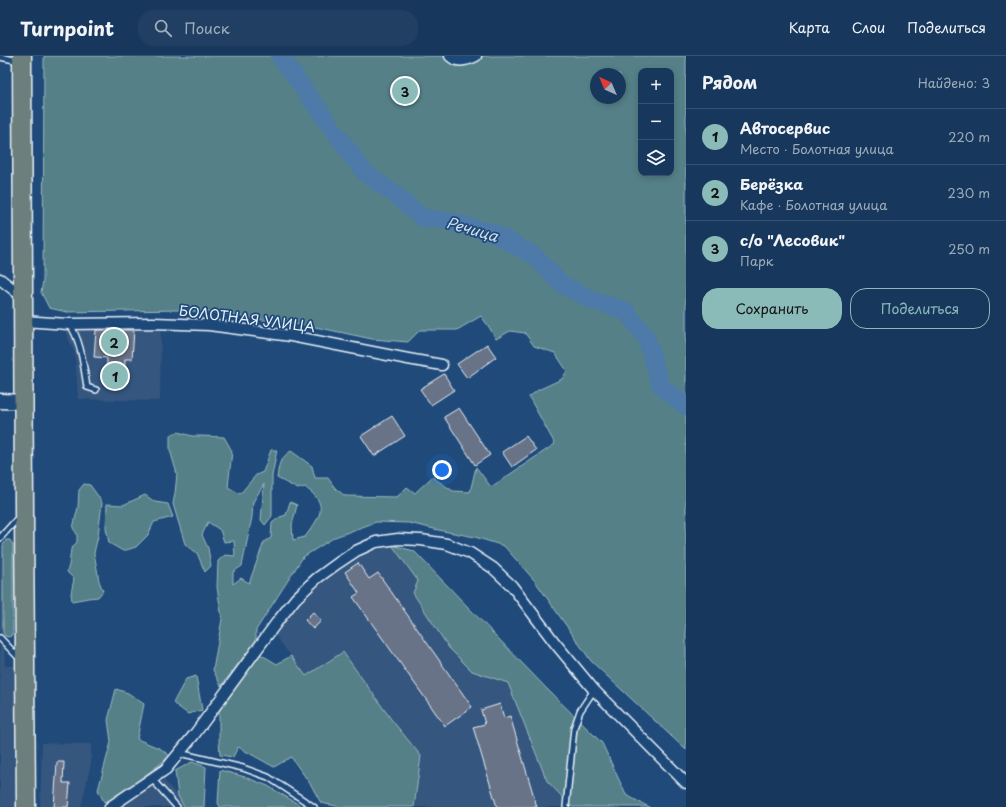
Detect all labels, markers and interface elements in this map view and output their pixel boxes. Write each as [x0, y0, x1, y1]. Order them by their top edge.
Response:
search box [138, 10, 418, 46]
text: Turnpoint [20, 14, 114, 42]
text: Поиск [184, 16, 230, 39]
icon: search [152, 17, 174, 39]
text: Карта [789, 17, 830, 38]
text: Слои [852, 17, 885, 38]
text: Поделиться [907, 17, 986, 38]
north arrow [590, 68, 626, 104]
map controls [638, 68, 674, 176]
button: + [638, 68, 674, 104]
text: Рядом [702, 69, 757, 95]
text: Найдено: 3 [918, 73, 990, 92]
pin: 3 [392, 76, 418, 106]
button: − [638, 104, 674, 140]
text: Автосервис [740, 116, 830, 139]
text: 1 [712, 127, 718, 146]
text: 220 m [948, 127, 990, 146]
text: Место · Болотная улица [740, 139, 894, 158]
button: layers [638, 140, 674, 176]
text: Берёзка [740, 172, 803, 195]
text: 2 [710, 183, 720, 202]
text: 230 m [948, 183, 990, 202]
text: Кафе · Болотная улица [740, 195, 887, 214]
water label: Речица [444, 210, 502, 247]
text: с/о "Лесовик" [740, 228, 845, 251]
text: 3 [711, 239, 719, 258]
text: 250 m [948, 239, 990, 258]
text: Парк [740, 251, 774, 270]
button: Сохранить [702, 288, 842, 329]
button: Поделиться [850, 288, 990, 329]
street label: БОЛОТНАЯ УЛИЦА [178, 300, 317, 337]
pin: 2 [101, 327, 127, 357]
pin: 1 [102, 361, 128, 391]
your location [432, 460, 452, 480]

